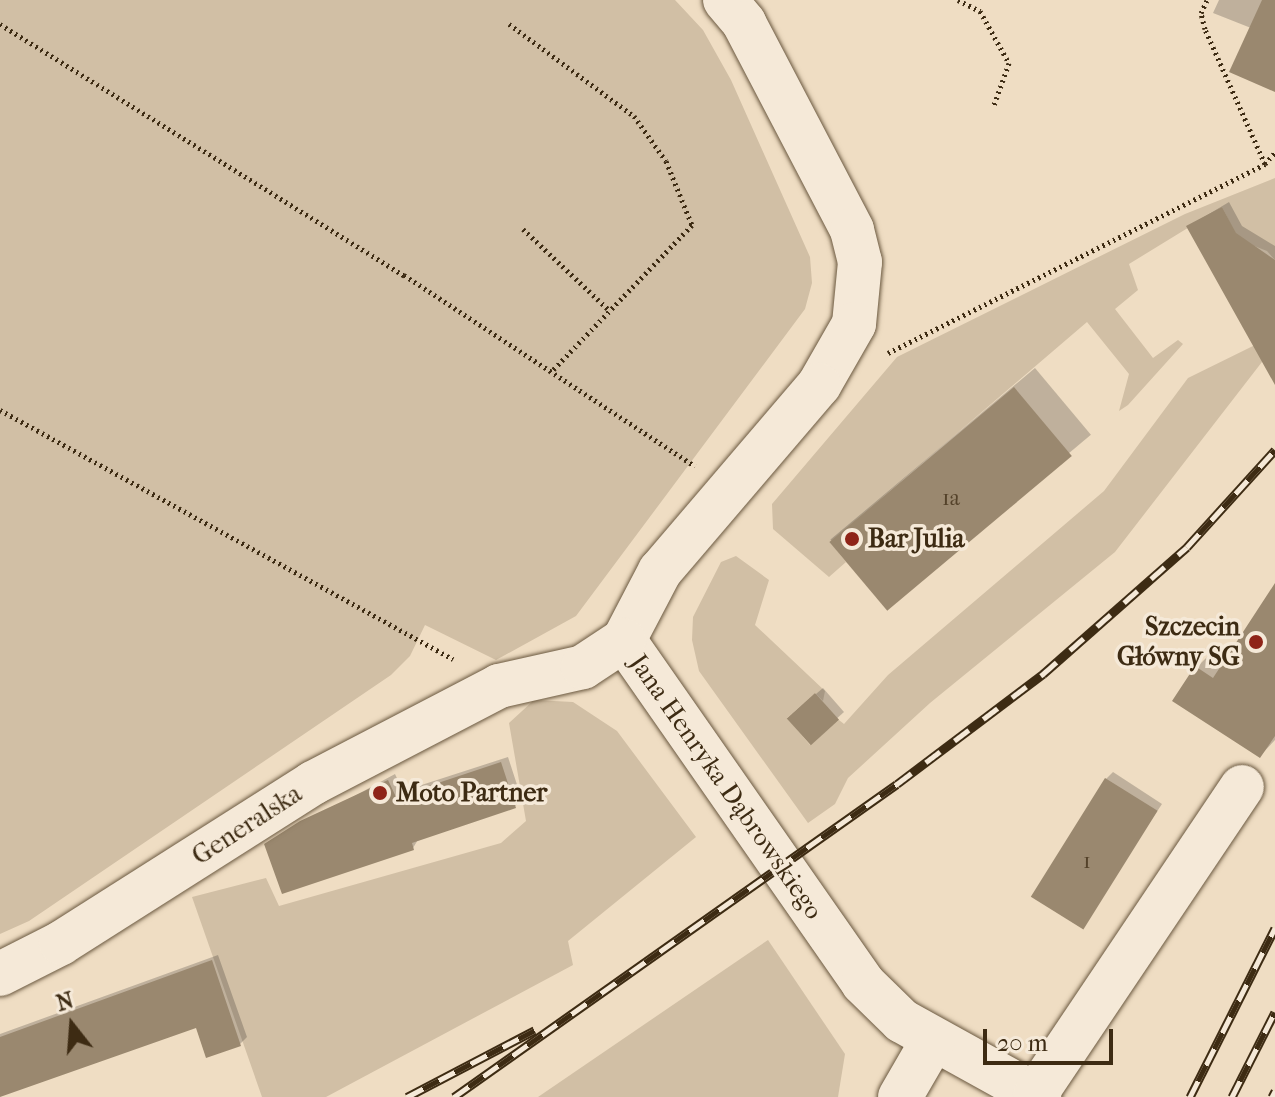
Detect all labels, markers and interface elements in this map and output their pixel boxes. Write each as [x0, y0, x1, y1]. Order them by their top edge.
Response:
house number: 1a [942, 486, 960, 512]
place label: Bar Julia [868, 523, 965, 555]
marker: Bar Julia [843, 530, 861, 548]
place label: Szczecin Główny SG [1117, 611, 1240, 672]
marker: Szczecin Główny SG [1247, 633, 1265, 651]
street label: Jana Henryka Dąbrowskiego [623, 649, 829, 925]
place label: Moto Partner [396, 777, 547, 809]
street label: Generalska [186, 778, 308, 872]
marker: Moto Partner [371, 784, 389, 802]
house number: 1 [1083, 849, 1091, 875]
north arrow [32, 985, 112, 1065]
text: N [53, 987, 77, 1017]
scale bar [987, 1013, 1117, 1063]
text: 20 m [997, 1029, 1048, 1057]

